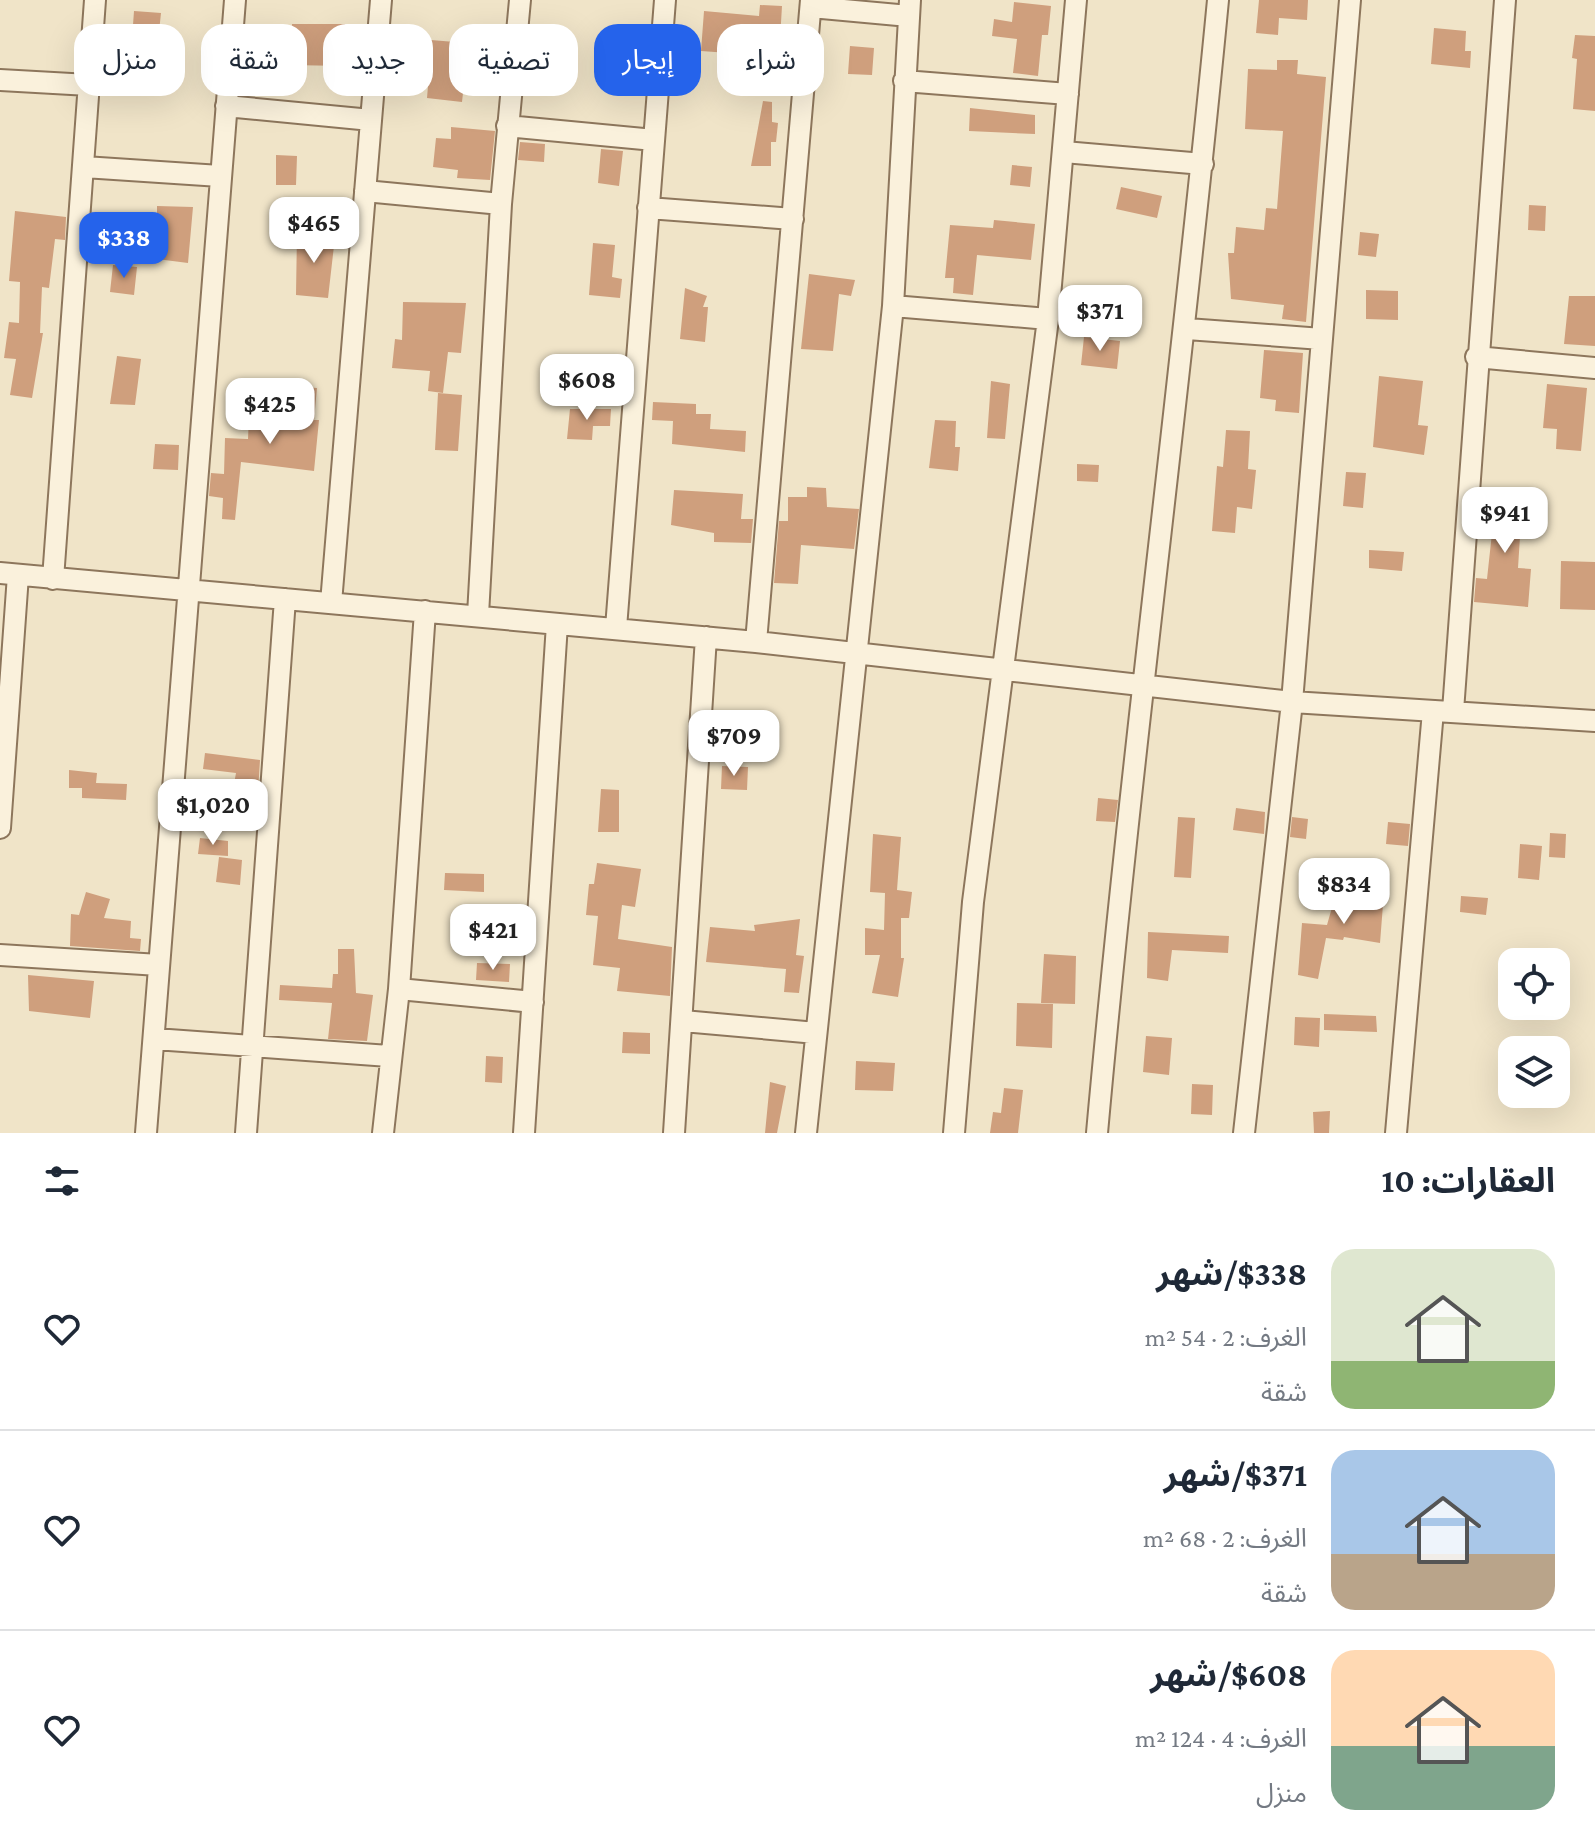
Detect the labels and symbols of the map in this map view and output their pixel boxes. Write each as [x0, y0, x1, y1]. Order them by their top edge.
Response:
pin: $465 [267, 197, 361, 265]
pin: $338 [77, 212, 171, 280]
pin: $371 [1053, 285, 1147, 353]
pin: $608 [540, 354, 634, 422]
pin: $425 [223, 378, 317, 446]
pin: $941 [1458, 487, 1552, 555]
pin: $709 [687, 710, 781, 778]
pin: $1,020 [148, 779, 278, 847]
pin: $834 [1297, 858, 1391, 926]
pin: $421 [446, 904, 540, 972]

